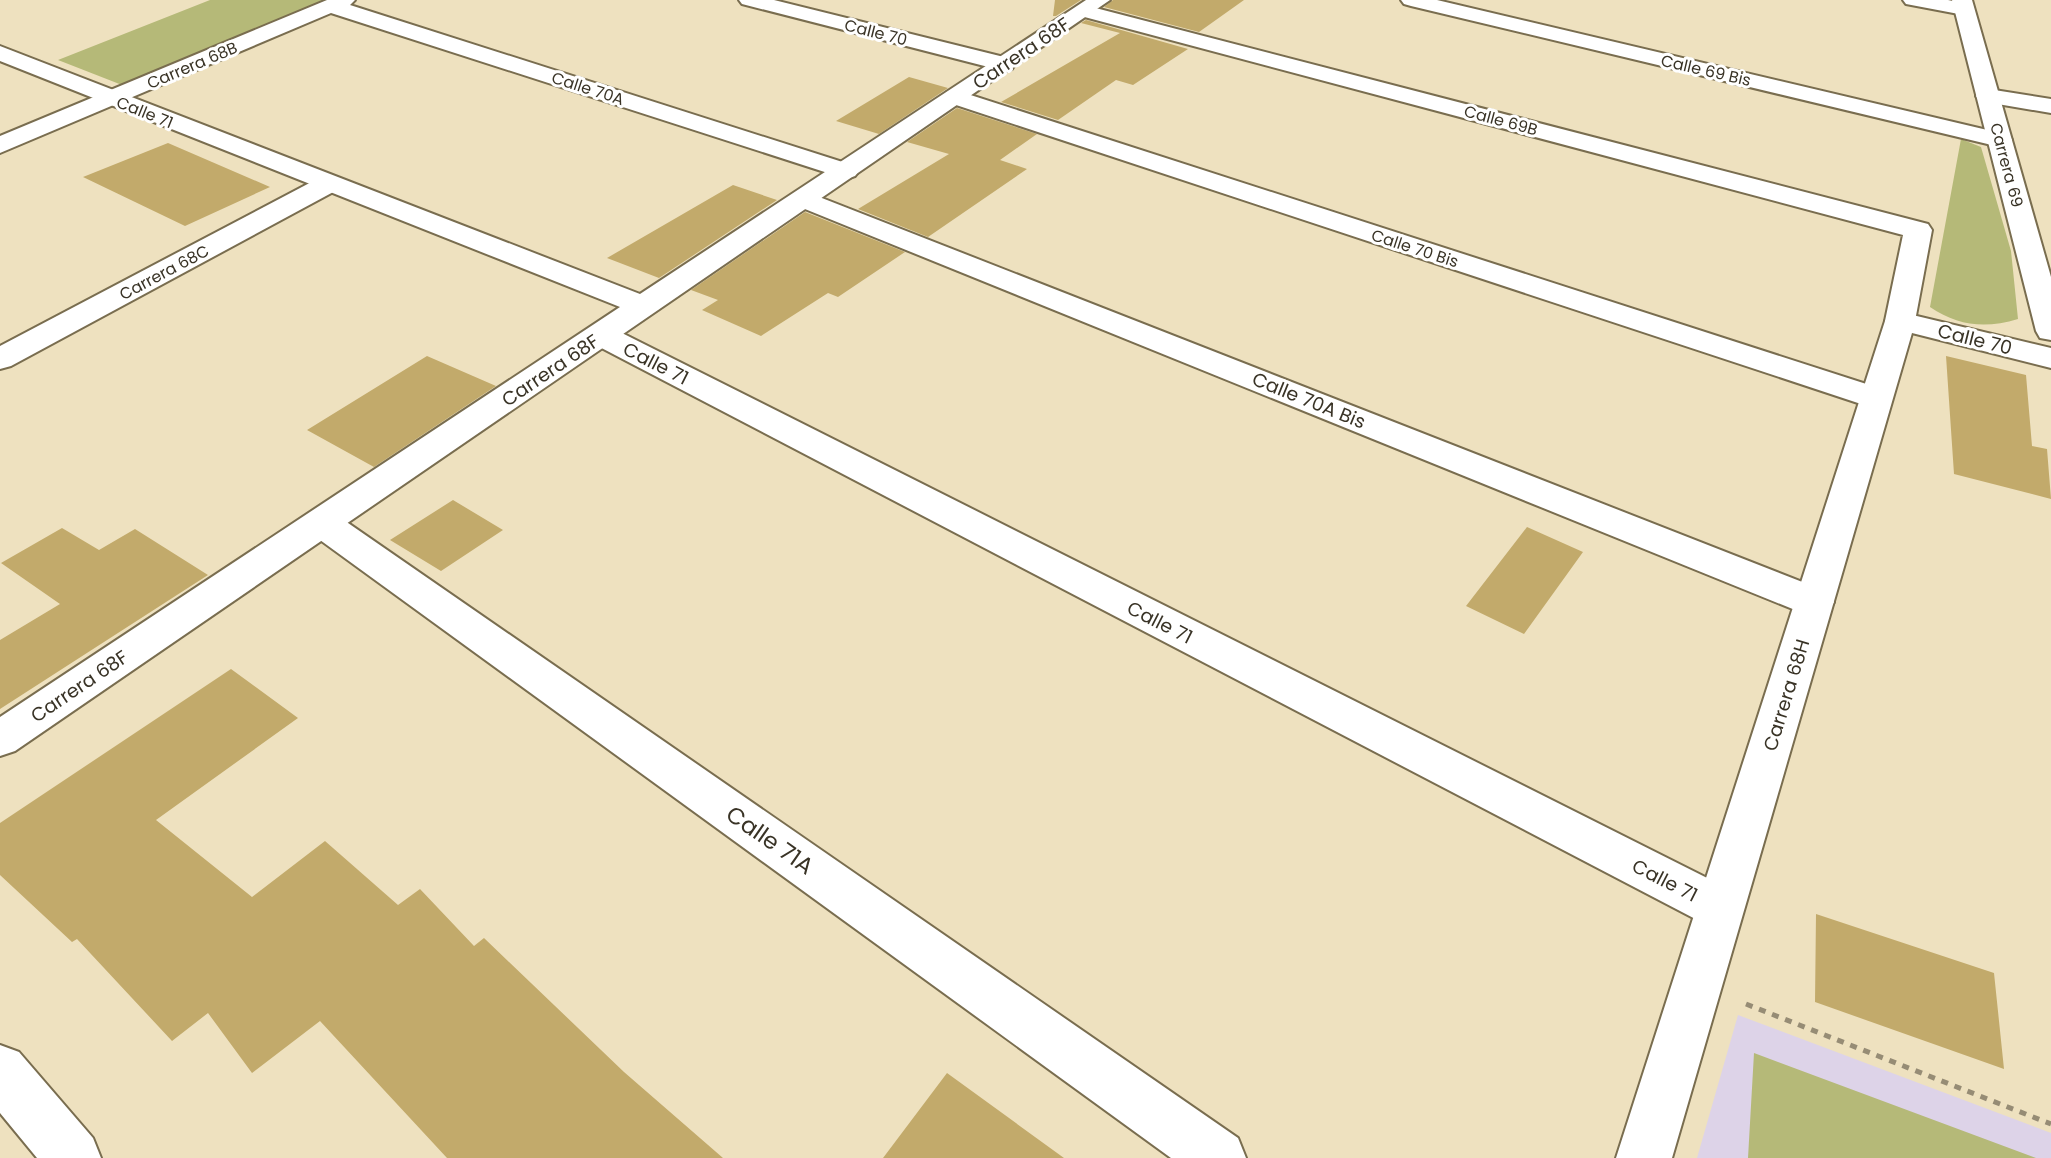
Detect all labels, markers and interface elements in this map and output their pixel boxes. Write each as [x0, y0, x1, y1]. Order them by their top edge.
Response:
street label: Carrera 68F [967, 11, 1075, 96]
street label: Calle 70 [842, 14, 910, 51]
street label: Carrera 68B [143, 36, 241, 95]
street label: Calle 69 Bis [1659, 49, 1753, 92]
street label: Calle 70A [549, 66, 627, 111]
street label: Calle 71 [113, 91, 177, 134]
street label: Calle 69B [1462, 100, 1540, 141]
street label: Carrera 69 [1984, 120, 2029, 210]
street label: Calle 70 Bis [1368, 224, 1461, 273]
street label: Carrera 68C [115, 239, 213, 306]
street label: Calle 70 [1935, 317, 2015, 362]
street label: Carrera 68F [496, 328, 604, 413]
street label: Calle 71 [618, 335, 693, 391]
street label: Calle 70A Bis [1248, 365, 1370, 435]
street label: Calle 71 [1122, 594, 1197, 650]
street label: Carrera 68H [1757, 636, 1816, 754]
street label: Carrera 68F [25, 644, 133, 729]
street label: Calle 71A [720, 798, 820, 882]
street label: Calle 71 [1627, 852, 1702, 908]

